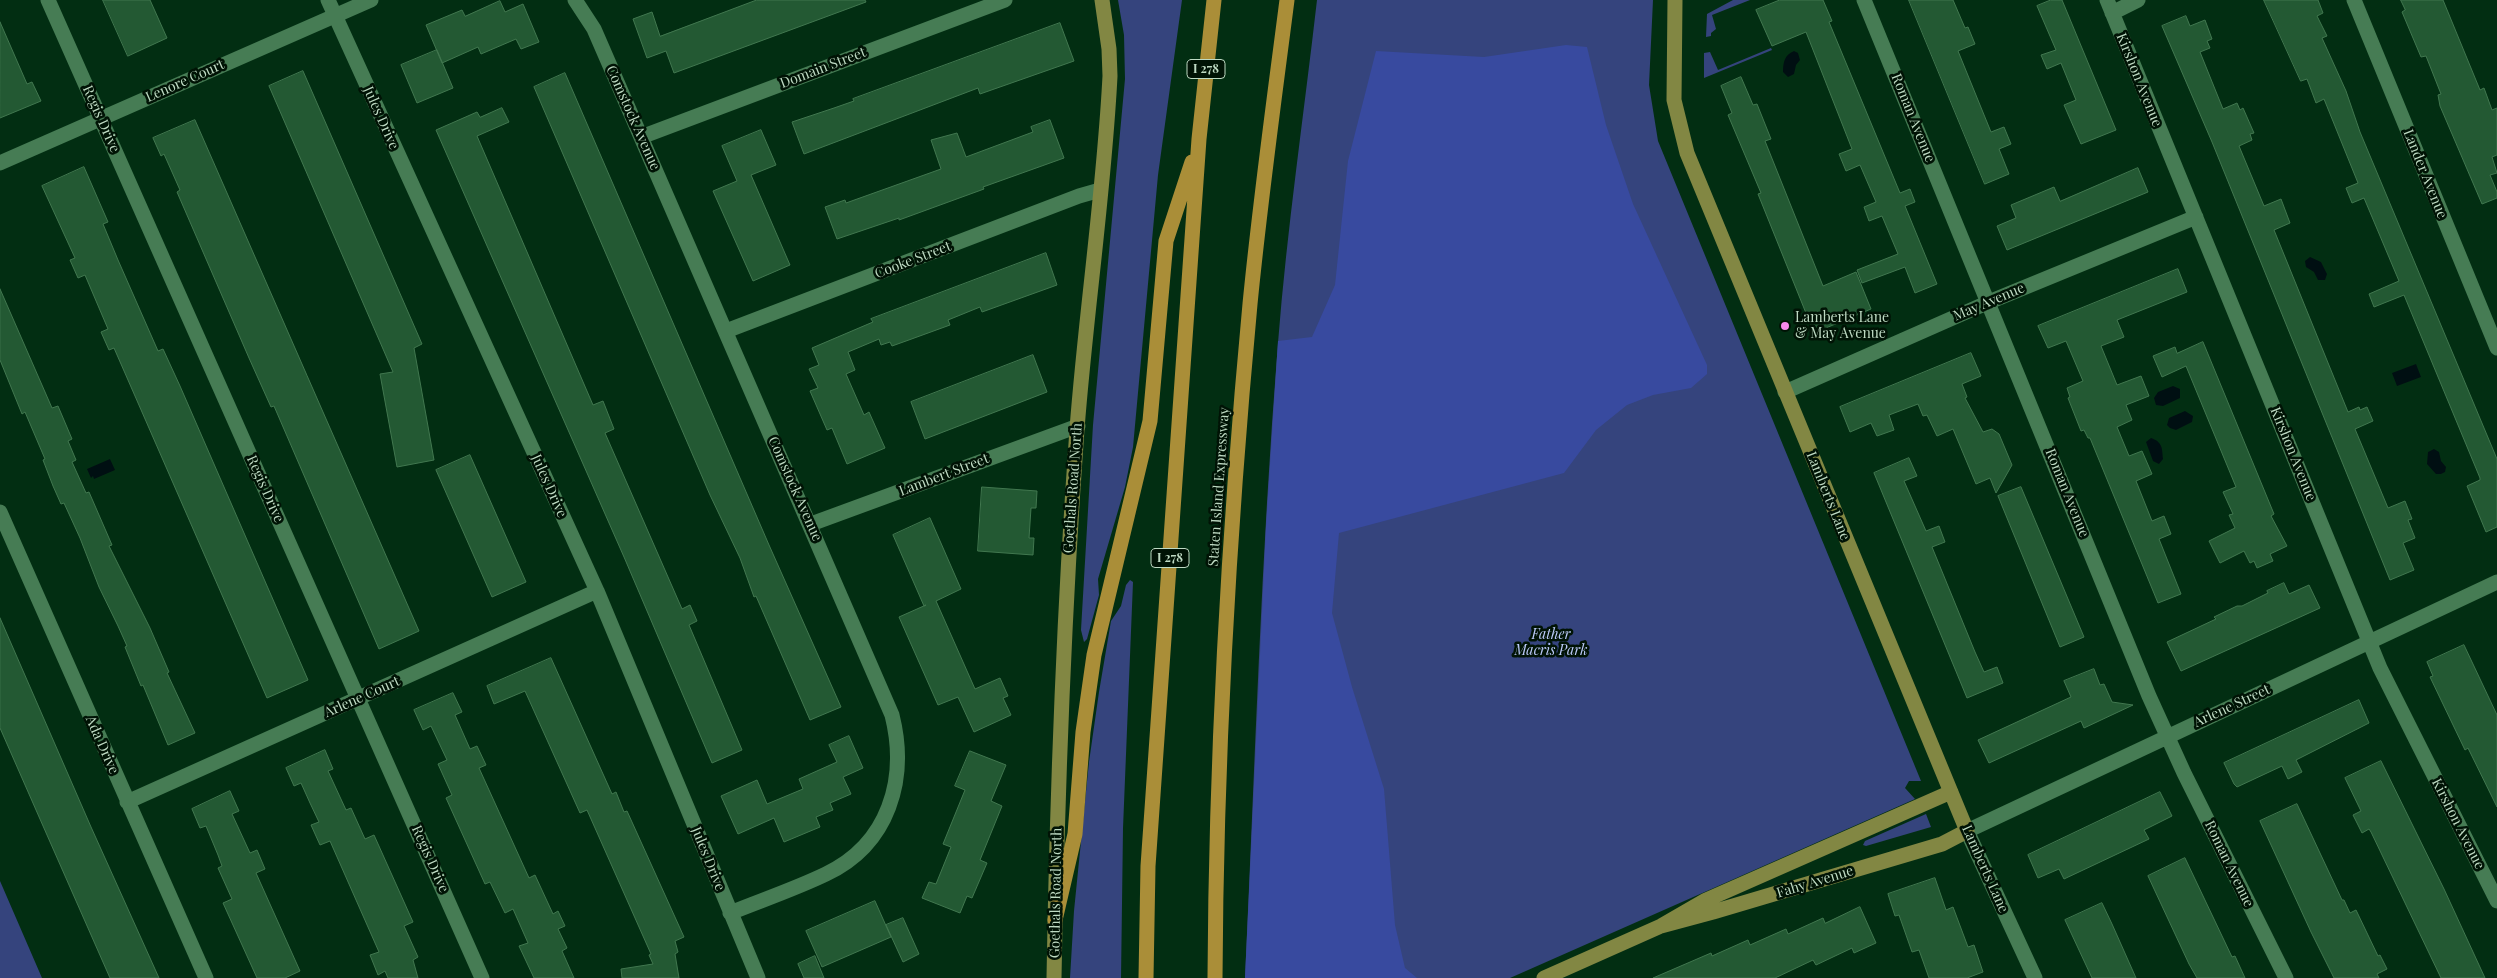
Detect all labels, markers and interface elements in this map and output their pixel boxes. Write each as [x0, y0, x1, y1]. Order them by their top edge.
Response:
street label: Kirshon Avenue [2113, 31, 2165, 129]
street label: Domain Street [778, 44, 868, 92]
street label: Lenore Court [143, 56, 227, 106]
road number: I 278 [1187, 60, 1225, 78]
street label: Comstock Avenue [602, 63, 664, 173]
street label: Roman Avenue [1888, 71, 1938, 165]
street label: Regis Drive [79, 83, 123, 155]
street label: Jules Drive [360, 84, 402, 152]
street label: Lander Avenue [2399, 127, 2451, 221]
street label: Cooke Street [873, 238, 953, 282]
street label: May Avenue [1951, 279, 2027, 325]
place label: Lamberts Lane & May Avenue [1795, 310, 1889, 342]
marker: Lamberts Lane & May Avenue [1779, 320, 1791, 332]
street label: Kirshon Avenue [2267, 405, 2319, 503]
street label: Staten Island Expressway [1205, 407, 1233, 567]
street label: Goethals Road North [1060, 422, 1086, 554]
street label: Comstock Avenue [764, 434, 826, 544]
street label: Roman Avenue [2042, 446, 2092, 540]
street label: Lamberts Lane [1803, 449, 1853, 543]
street label: Lambert Street [897, 450, 991, 500]
street label: Jules Drive [528, 452, 570, 520]
street label: Regis Drive [243, 453, 287, 525]
road number: I 278 [1151, 548, 1189, 568]
park label: Father Macris Park [1515, 627, 1587, 660]
street label: Arlene Court [321, 673, 403, 721]
street label: Arlene Street [2191, 681, 2273, 731]
street label: Ada Drive [82, 713, 122, 777]
street label: Kirshon Avenue [2428, 776, 2488, 872]
street label: Roman Avenue [2201, 818, 2257, 910]
street label: Regis Drive [408, 823, 452, 895]
street label: Lamberts Lane [1958, 823, 2012, 915]
street label: Jules Drive [688, 825, 728, 893]
street label: Goethals Road North [1046, 828, 1066, 958]
street label: Fahy Avenue [1774, 862, 1856, 902]

